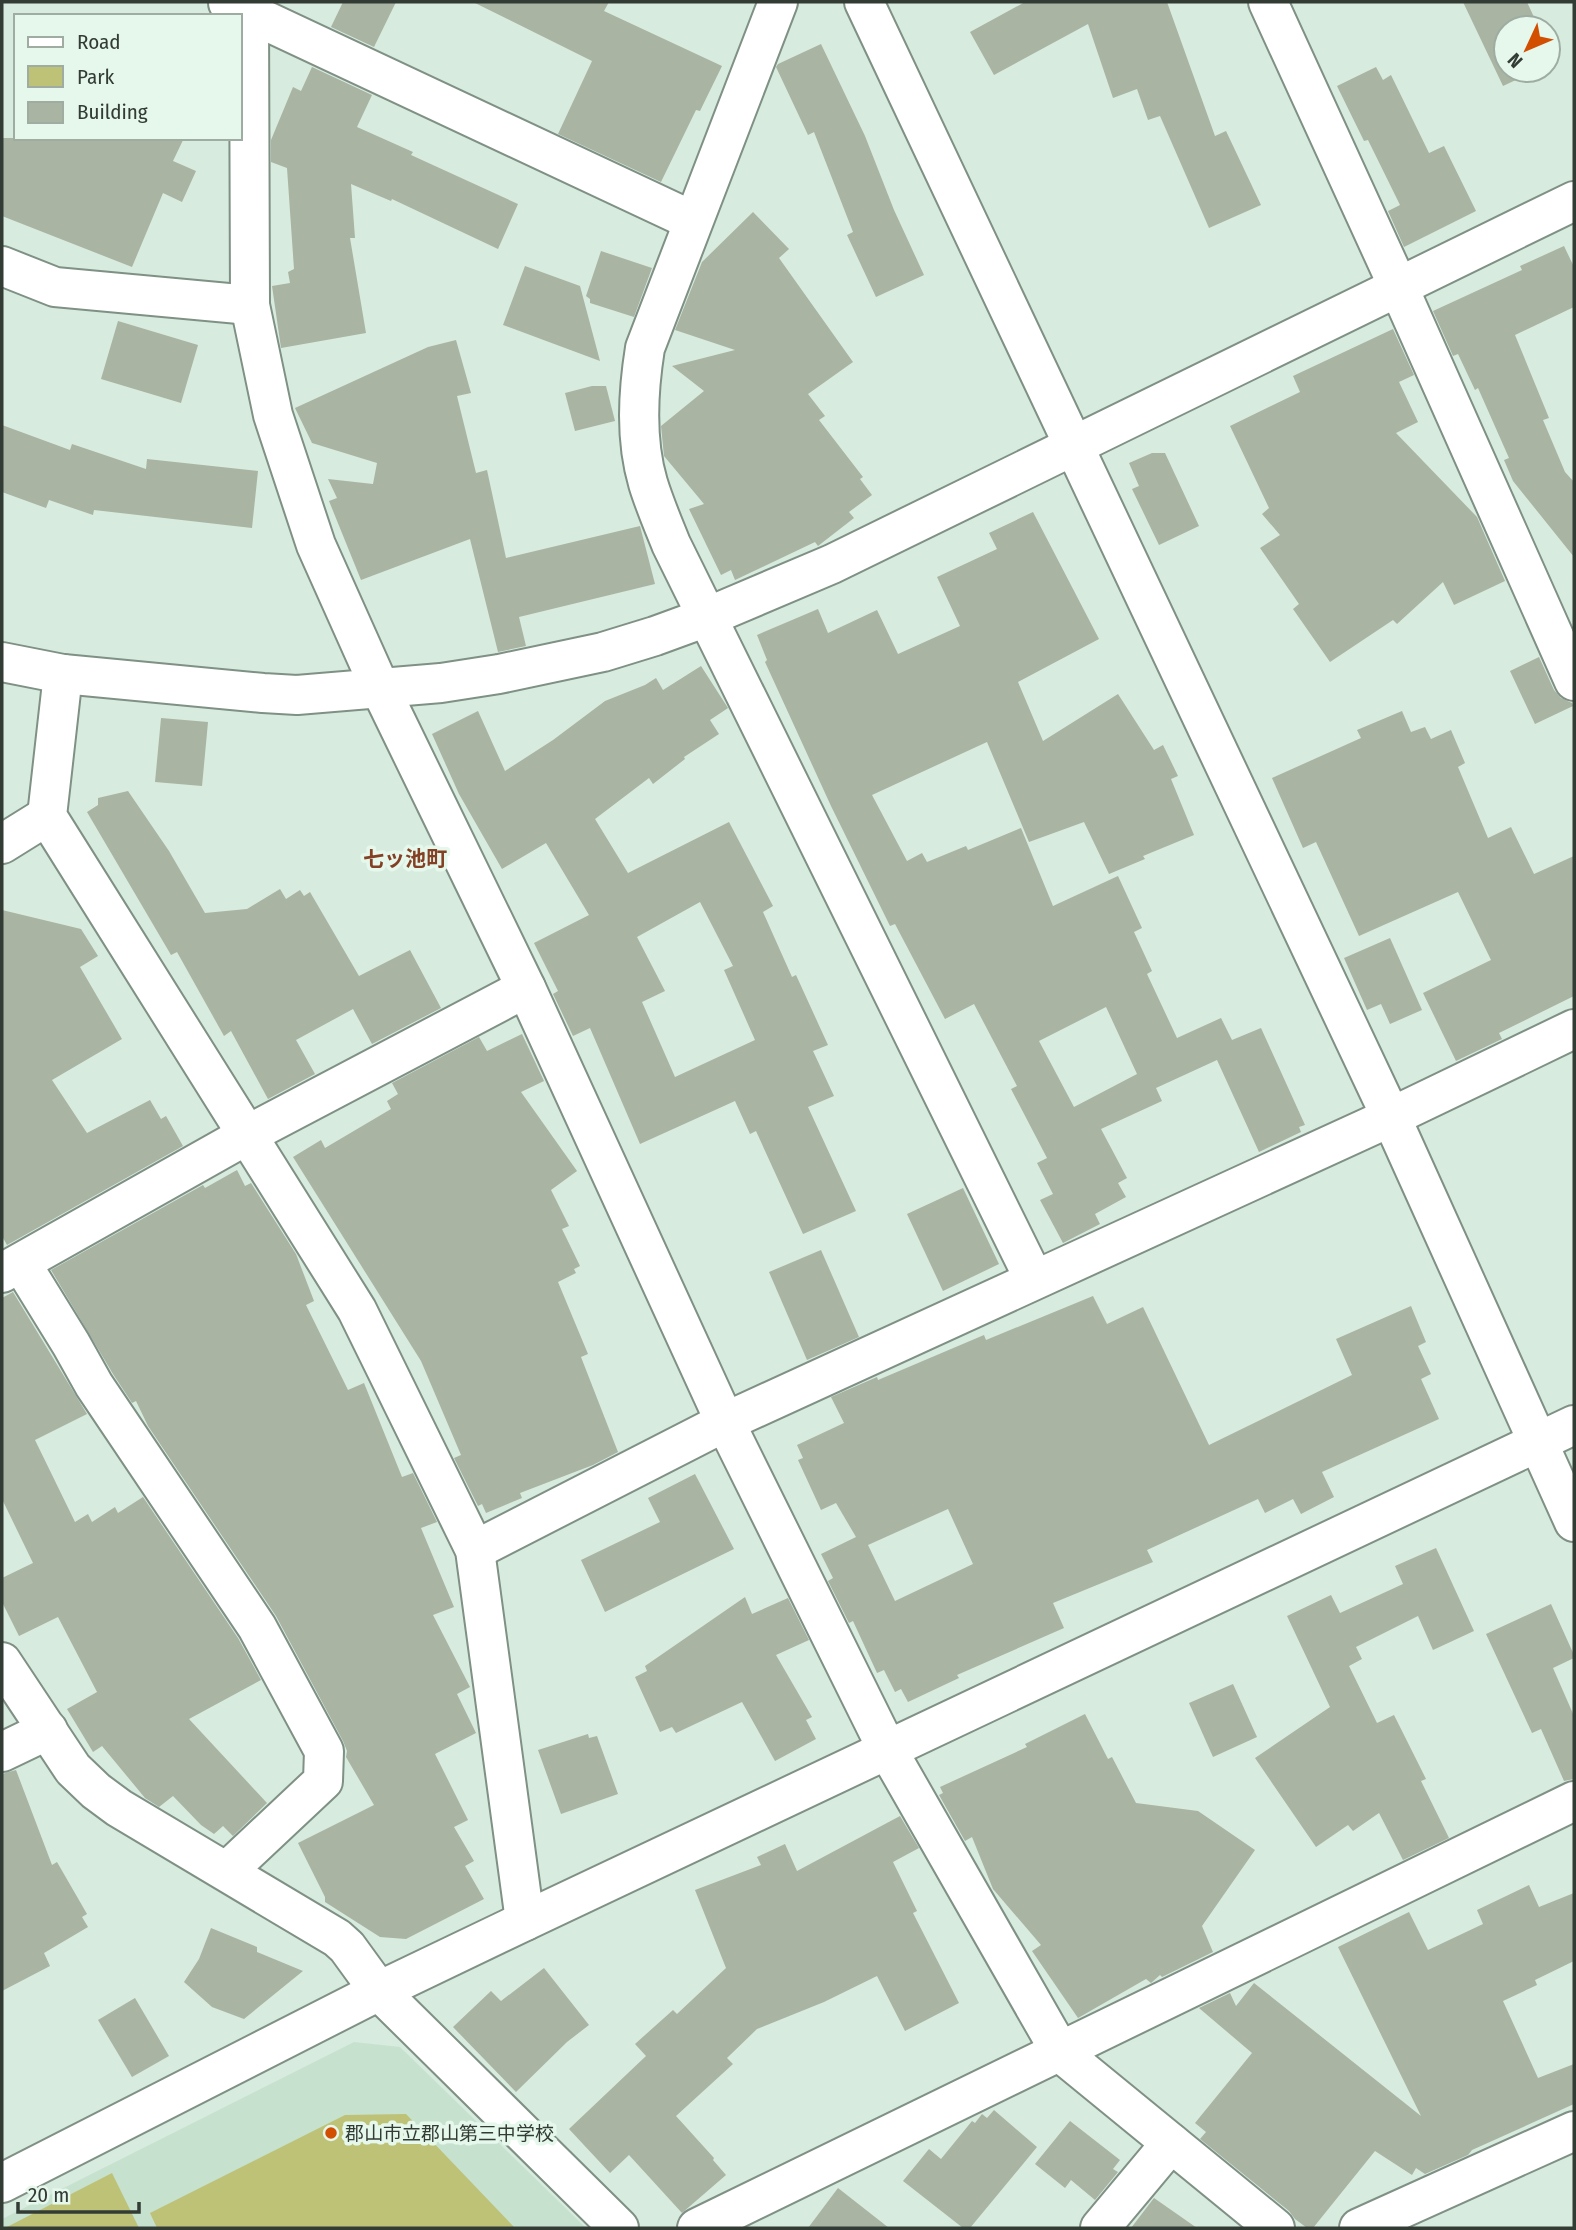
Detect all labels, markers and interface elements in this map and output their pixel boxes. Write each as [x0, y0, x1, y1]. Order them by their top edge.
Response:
legend [14, 14, 242, 140]
north arrow [1492, 14, 1562, 84]
text: Road [77, 29, 121, 55]
text: N [1503, 48, 1527, 73]
text: Park [77, 64, 115, 90]
text: Building [77, 99, 148, 125]
district label: 七ッ池町 [363, 846, 447, 872]
place label: 郡山市立郡山第三中学校 [345, 2122, 554, 2145]
marker: 郡山市立郡山第三中学校 [323, 2125, 339, 2141]
scale bar [18, 2170, 138, 2214]
text: 20 m [28, 2182, 69, 2208]

